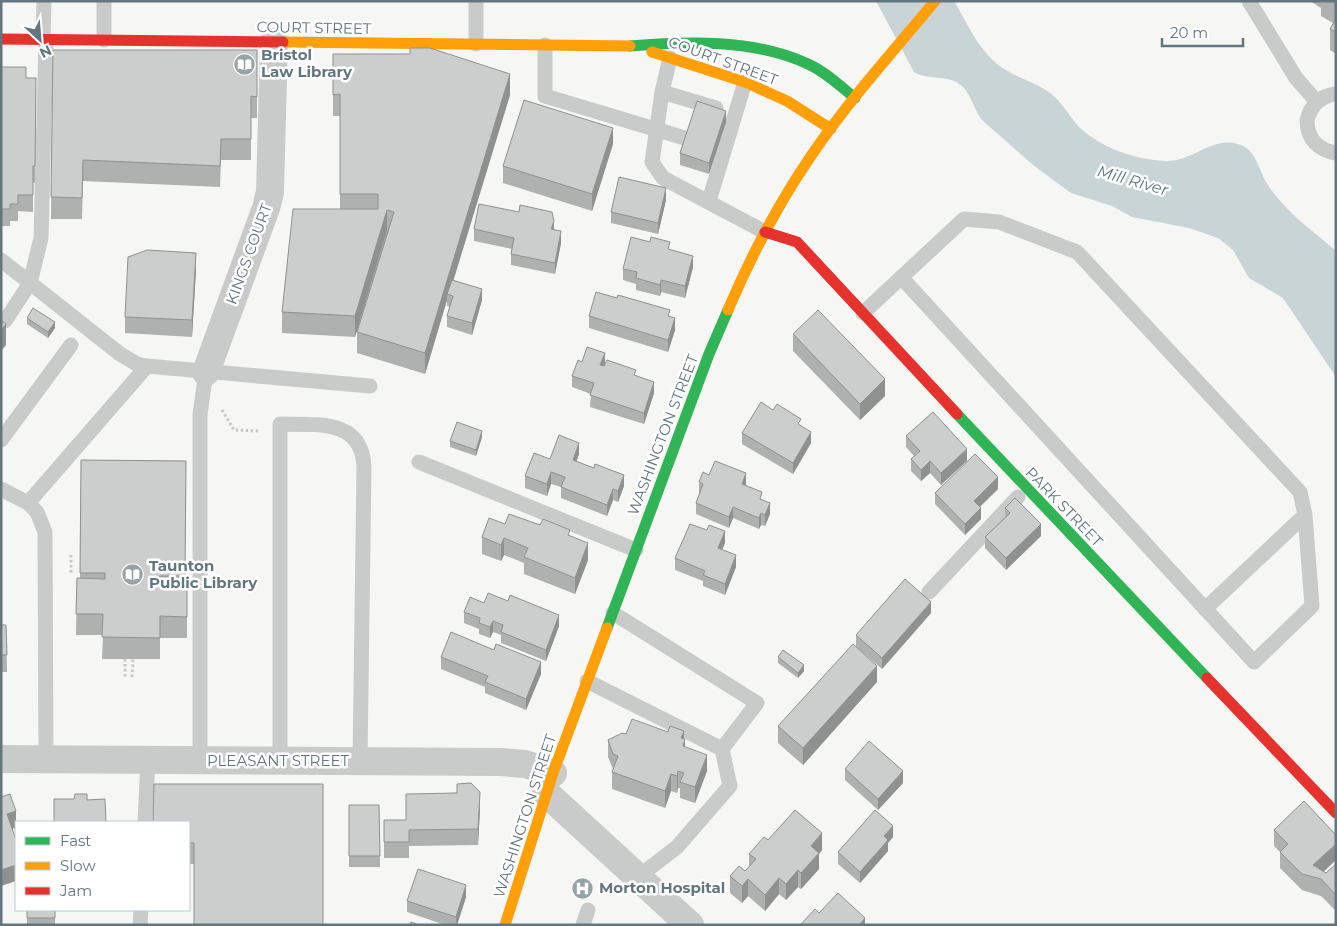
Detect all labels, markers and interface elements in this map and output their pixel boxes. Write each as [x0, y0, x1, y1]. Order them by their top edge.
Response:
north arrow [15, 15, 65, 65]
scale bar [1162, 15, 1243, 47]
street label: COURT STREET [256, 17, 372, 38]
text: 20 m [1170, 23, 1208, 42]
street label: COURT STREET [666, 32, 781, 89]
text: N [37, 41, 55, 62]
place label: Bristol Law Library [261, 45, 353, 81]
library icon: Bristol Law Library [233, 52, 257, 76]
water label: Mill River [1095, 161, 1171, 200]
street label: KINGS COURT [221, 200, 276, 307]
street label: WASHINGTON STREET [623, 351, 702, 518]
street label: PARK STREET [1022, 463, 1107, 551]
place label: Taunton Public Library [149, 556, 258, 592]
library icon: Taunton Public Library [121, 563, 145, 587]
street label: WASHINGTON STREET [489, 731, 560, 900]
street label: PLEASANT STREET [207, 751, 349, 770]
legend [15, 821, 190, 911]
text: Fast [60, 831, 91, 850]
text: Slow [60, 856, 96, 875]
hospital icon: Morton Hospital [571, 876, 595, 900]
place label: Morton Hospital [599, 878, 725, 897]
text: Jam [59, 881, 92, 900]

